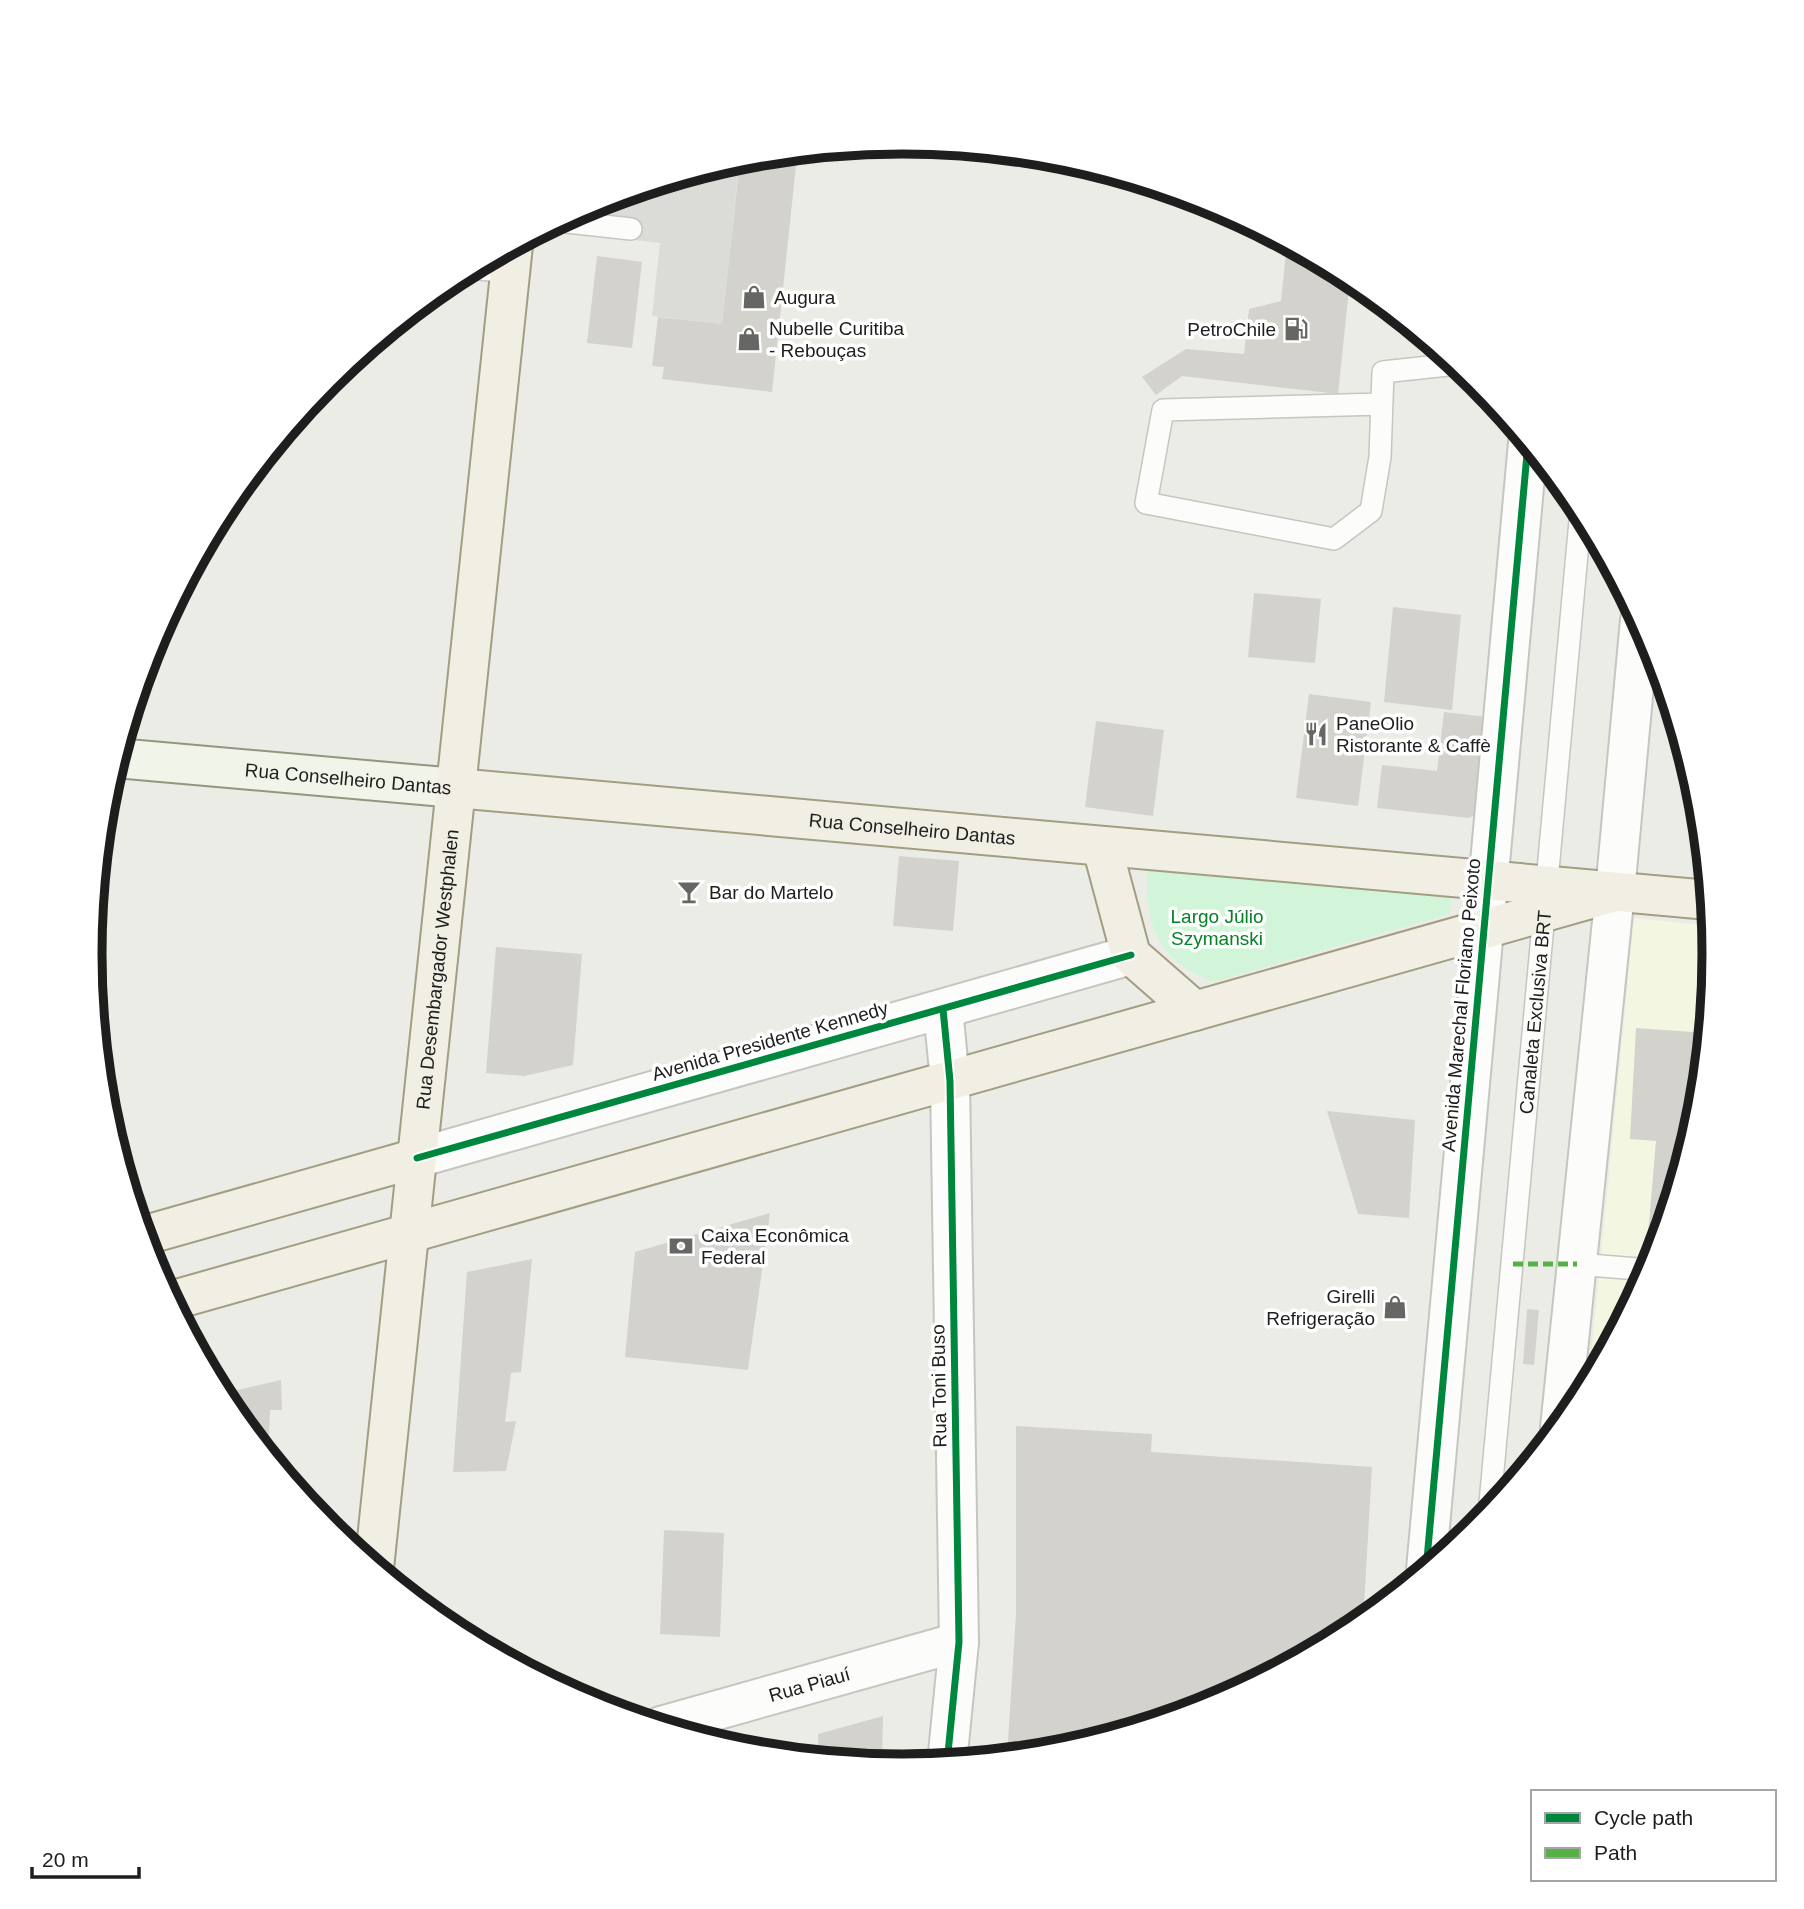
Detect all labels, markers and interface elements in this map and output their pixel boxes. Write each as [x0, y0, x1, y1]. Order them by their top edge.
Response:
shop icon: Augura [740, 283, 768, 311]
place label: Augura [774, 287, 836, 308]
fuel station icon: PetroChile [1282, 315, 1310, 343]
place label: Nubelle Curitiba - Rebouças [769, 318, 905, 361]
place label: PetroChile [1187, 319, 1276, 340]
shop icon: Nubelle Curitiba - Rebouças [735, 325, 763, 353]
place label: PaneOlio Ristorante & Caffè [1336, 713, 1491, 756]
restaurant icon: PaneOlio Ristorante & Caffè [1302, 720, 1330, 748]
street label: Rua Conselheiro Dantas [244, 759, 452, 798]
street label: Rua Conselheiro Dantas [808, 809, 1016, 848]
street label: Rua Desembargador Westphalen [412, 828, 462, 1111]
street label: Avenida Marechal Floriano Peixoto [1438, 857, 1484, 1153]
bar icon: Bar do Martelo [675, 878, 703, 906]
place label: Bar do Martelo [709, 882, 834, 903]
park label: Largo Júlio Szymanski [1171, 906, 1263, 949]
street label: Canaleta Exclusiva BRT [1515, 909, 1555, 1115]
street label: Avenida Presidente Kennedy [649, 997, 891, 1085]
place label: Caixa Econômica Federal [701, 1225, 849, 1268]
bank icon: Caixa Econômica Federal [667, 1232, 695, 1260]
place label: Girelli Refrigeração [1266, 1286, 1375, 1329]
shop icon: Girelli Refrigeração [1381, 1293, 1409, 1321]
street label: Rua Toni Buso [927, 1324, 951, 1448]
street label: Rua Piauí [766, 1663, 853, 1706]
legend [1531, 1790, 1776, 1881]
text: Cycle path [1594, 1806, 1693, 1829]
scale bar [32, 1836, 138, 1880]
text: Path [1594, 1841, 1637, 1864]
text: 20 m [42, 1848, 89, 1871]

